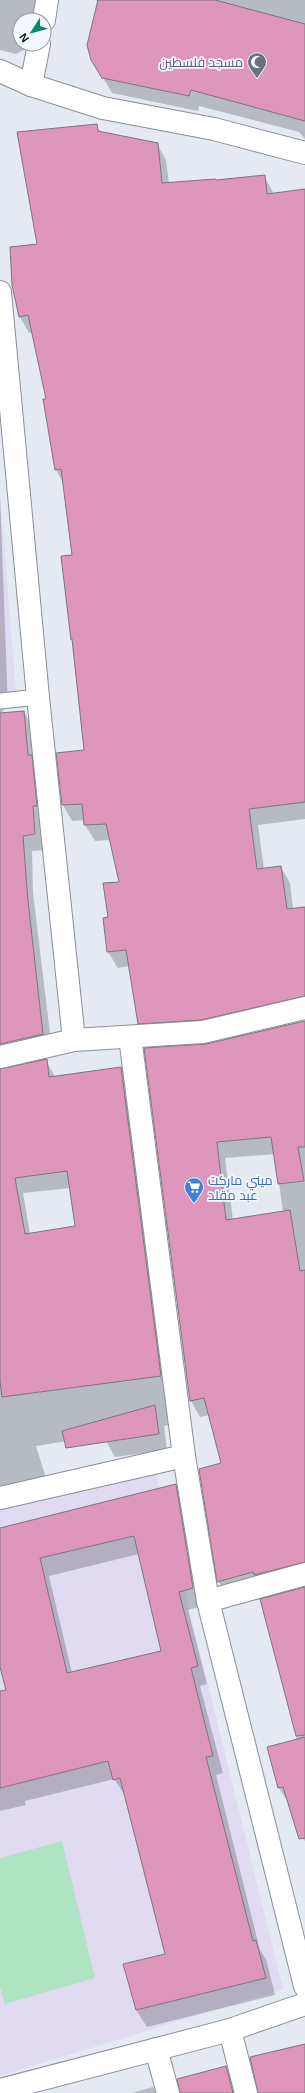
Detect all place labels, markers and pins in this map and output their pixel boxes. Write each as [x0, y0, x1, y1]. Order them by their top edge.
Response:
mosque icon: مسجد فلسطين [246, 51, 268, 79]
place label: مسجد فلسطين [159, 55, 243, 70]
place label: ميني ماركت عبد مقلد [208, 1173, 273, 1203]
supermarket icon: ميني ماركت عبد مقلد [183, 1176, 205, 1204]

